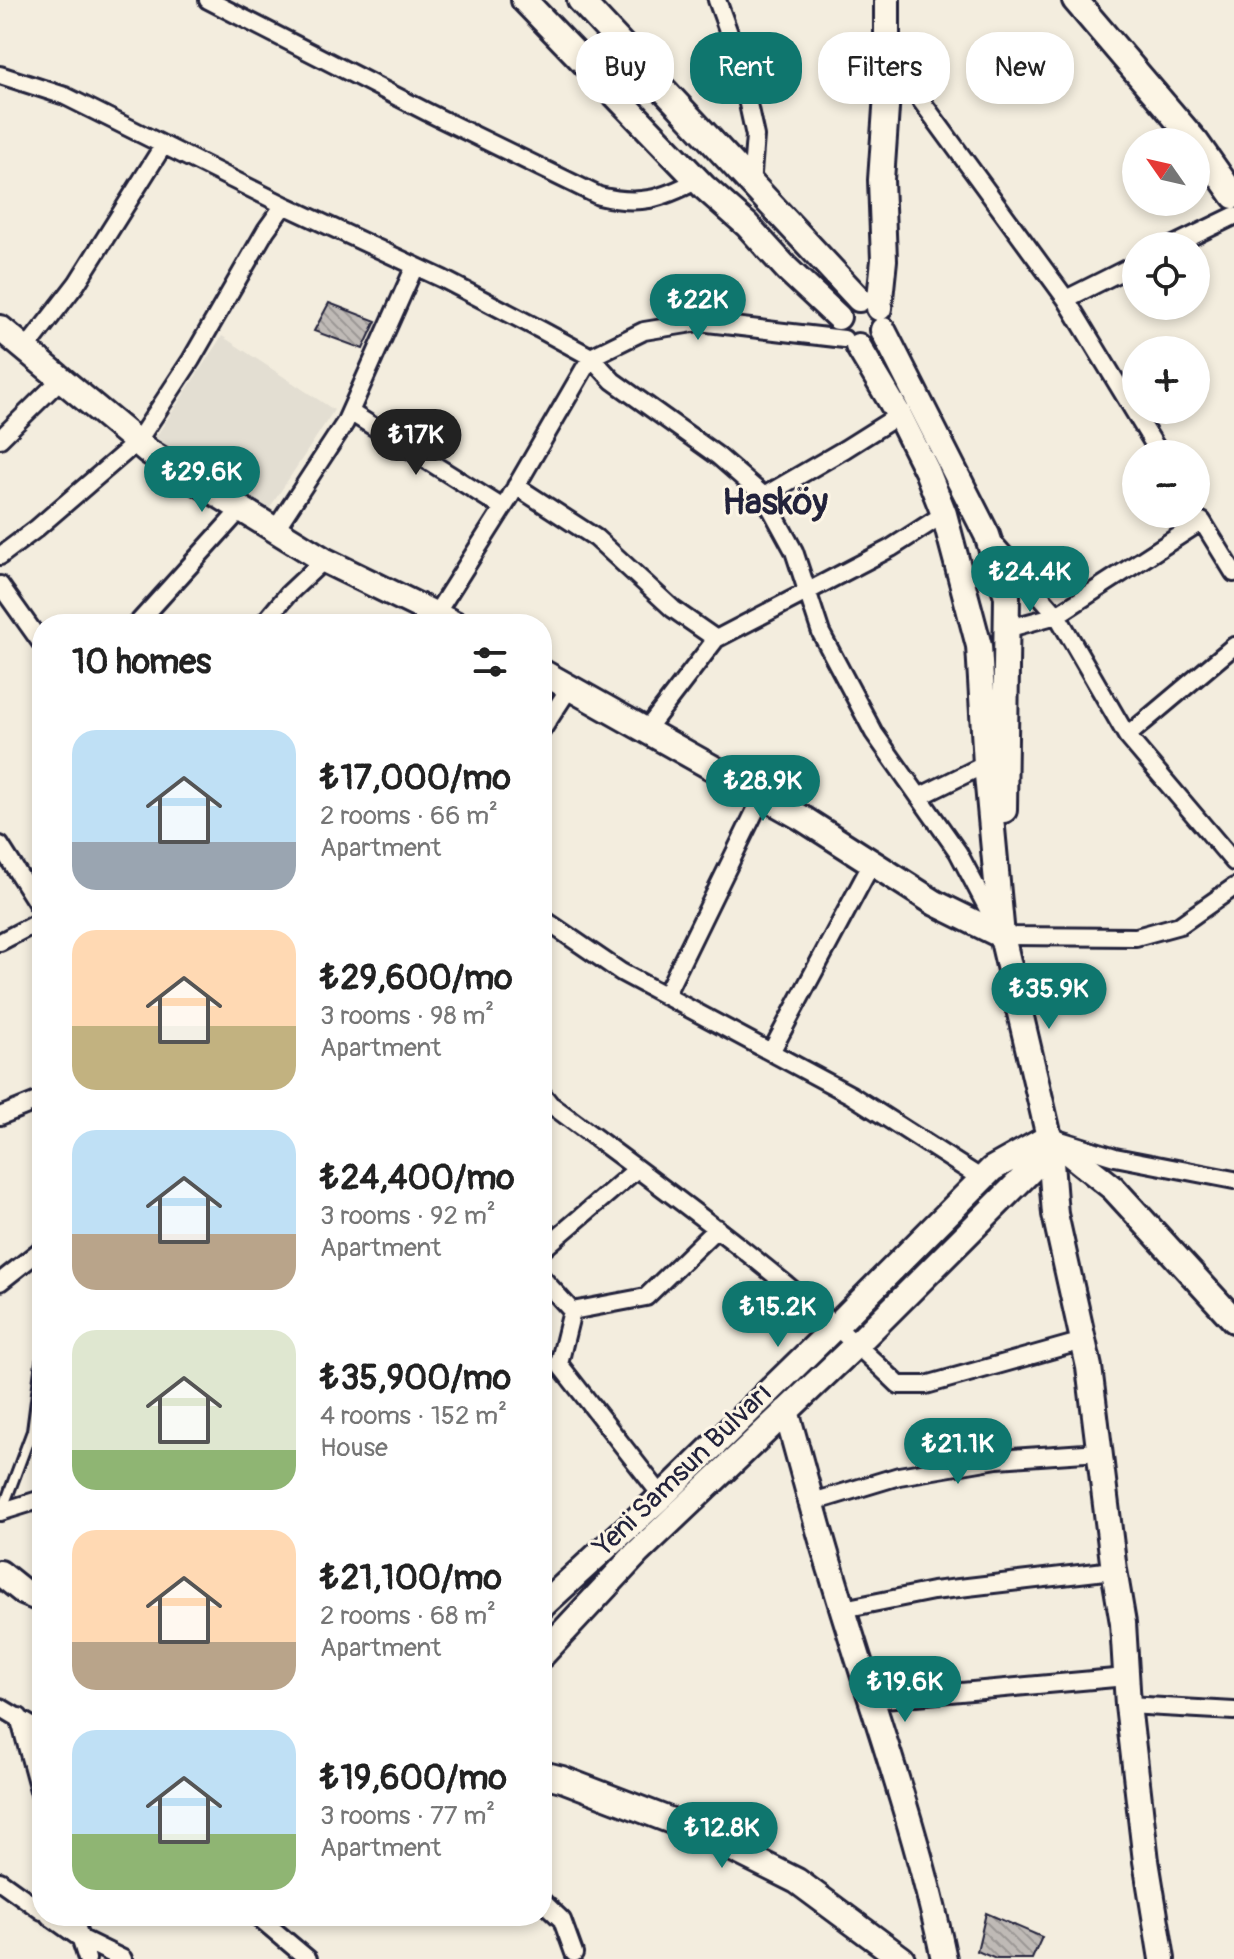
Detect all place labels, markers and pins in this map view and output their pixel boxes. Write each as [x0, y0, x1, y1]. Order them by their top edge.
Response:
pin: ₺22K [651, 274, 745, 342]
pin: ₺17K [369, 409, 463, 477]
pin: ₺29.6K [137, 446, 267, 514]
pin: ₺24.4K [965, 546, 1095, 614]
pin: ₺28.9K [698, 755, 828, 823]
pin: ₺35.9K [984, 963, 1114, 1031]
pin: ₺15.2K [713, 1281, 843, 1349]
pin: ₺21.1K [893, 1418, 1023, 1486]
pin: ₺19.6K [840, 1656, 970, 1724]
pin: ₺12.8K [657, 1802, 787, 1870]

